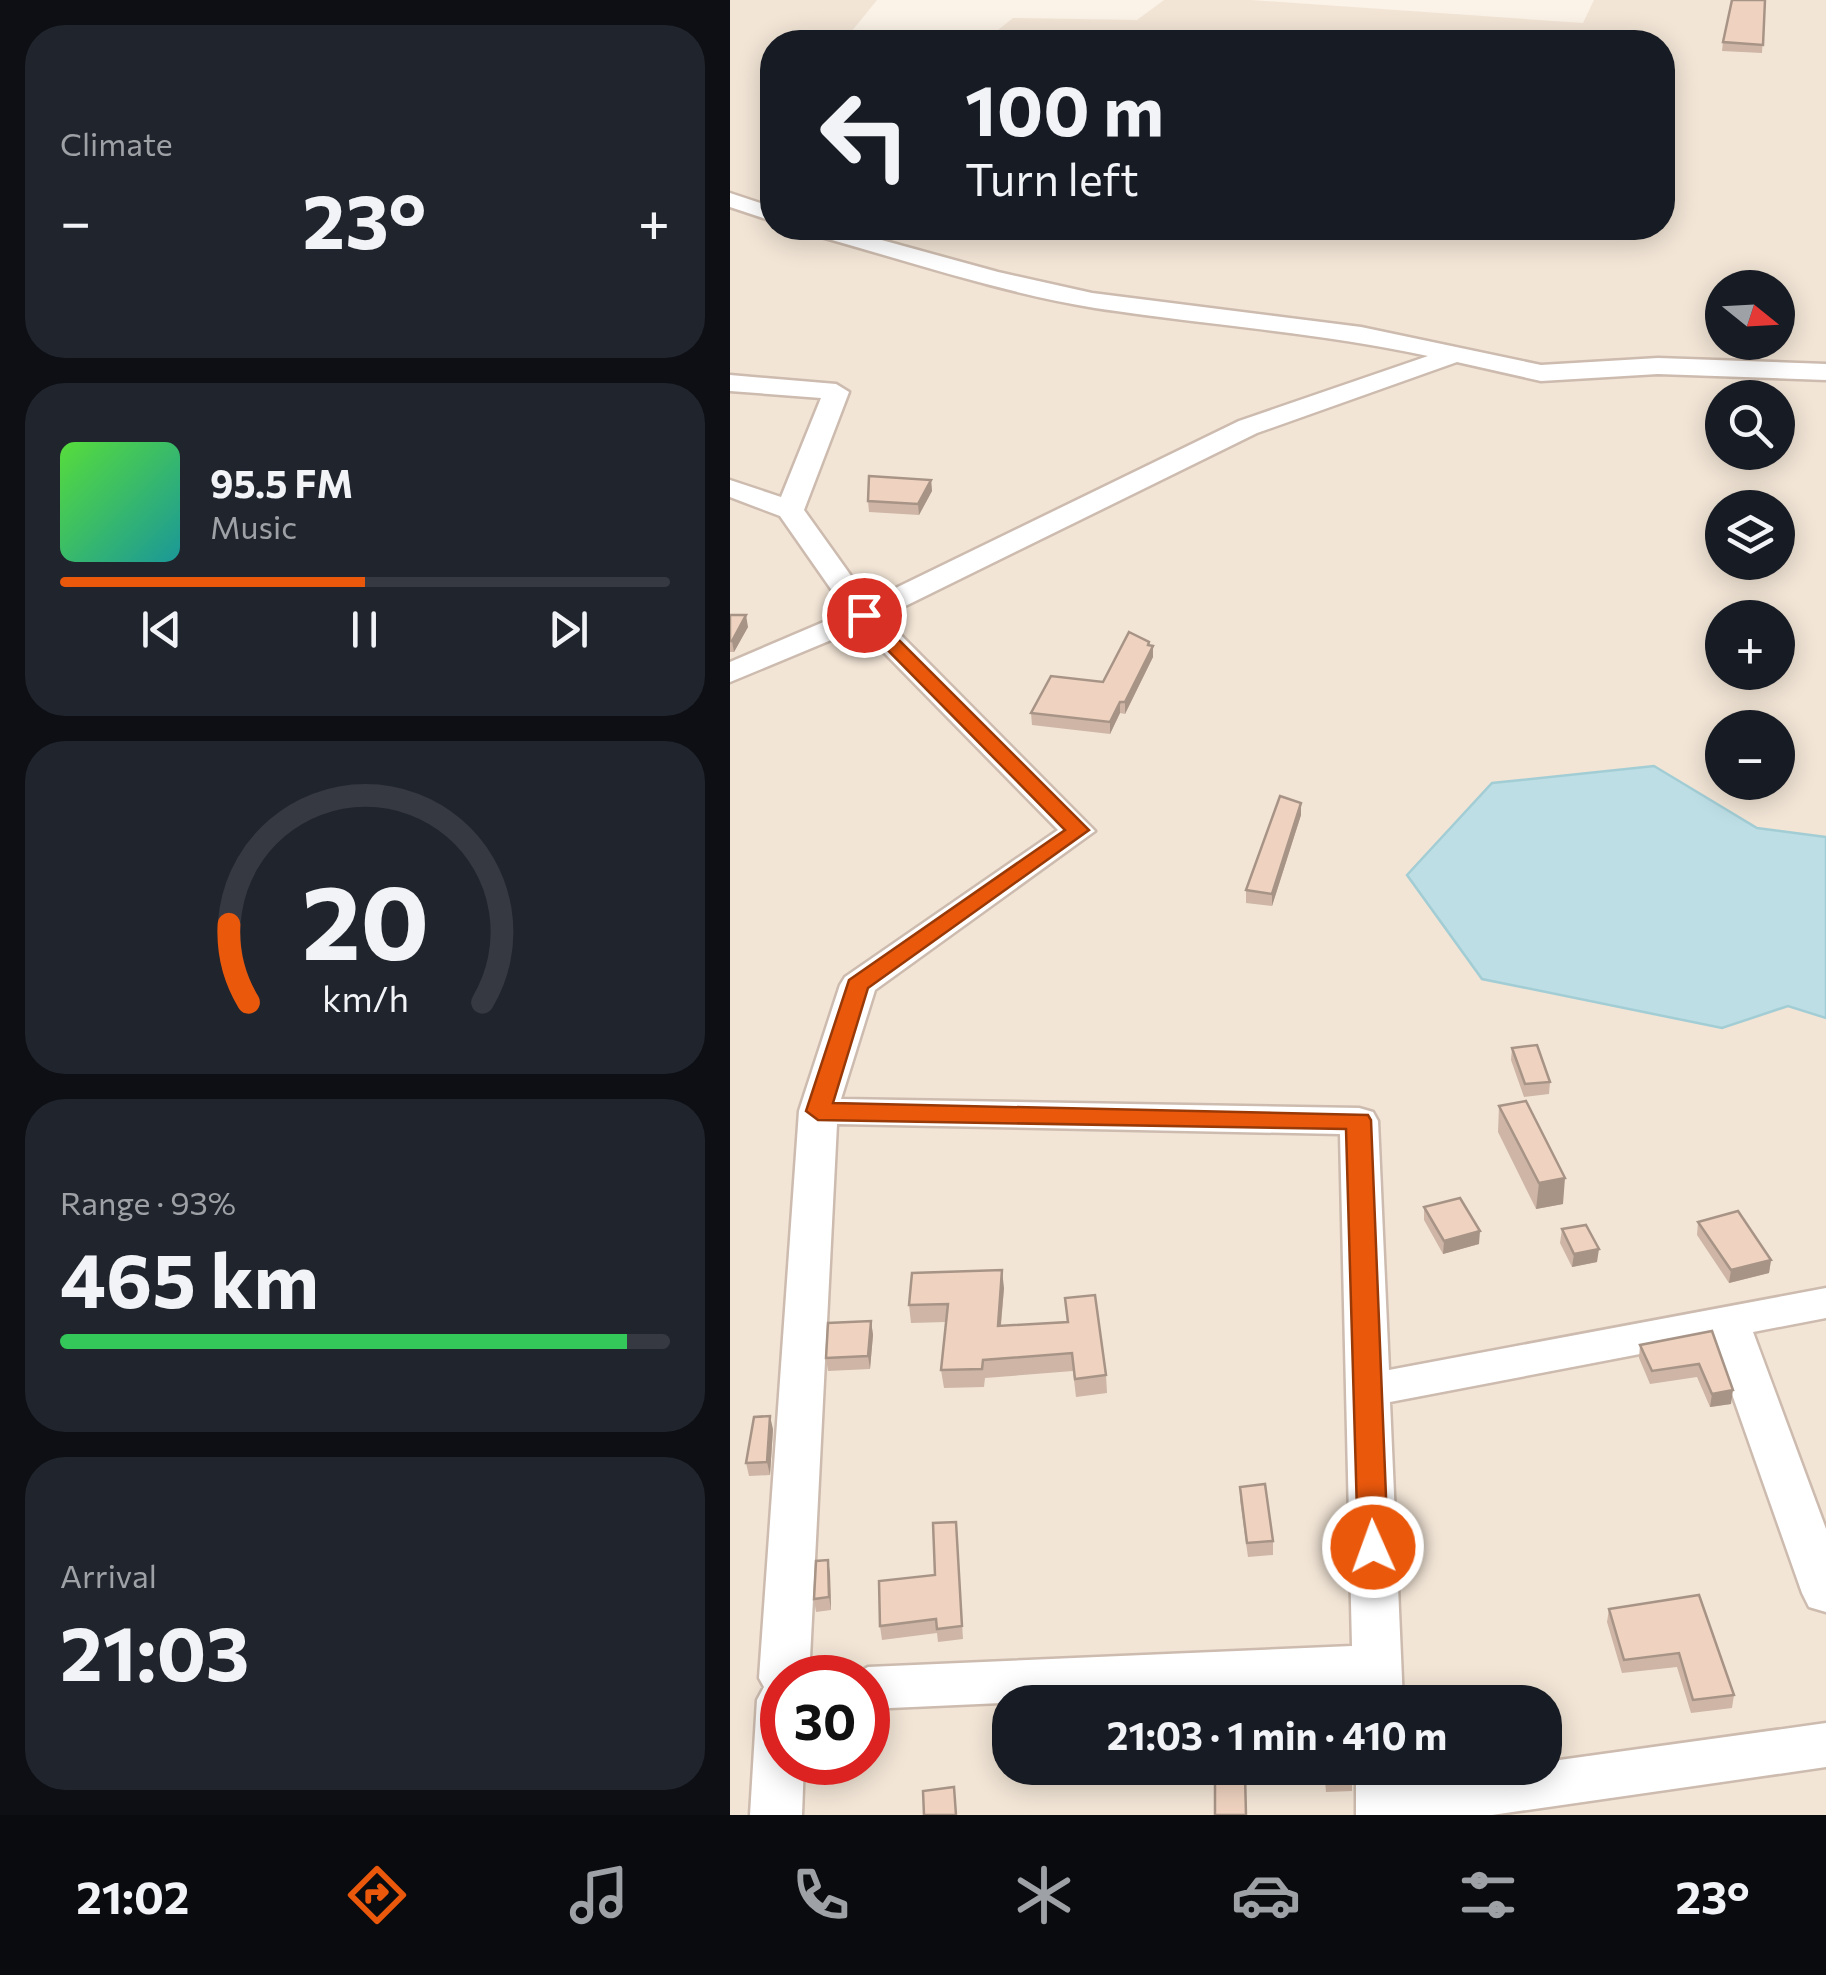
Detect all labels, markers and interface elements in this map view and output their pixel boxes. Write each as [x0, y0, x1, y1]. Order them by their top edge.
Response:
text: 100 m [965, 65, 1164, 150]
icon: left [800, 70, 930, 200]
text: Climate [60, 123, 173, 163]
text: Turn left [965, 150, 1139, 205]
text: 23° [303, 173, 426, 264]
text: − [60, 186, 91, 253]
text: + [638, 186, 670, 253]
north arrow [1705, 270, 1795, 360]
map controls [1705, 270, 1795, 800]
button: search [1705, 380, 1795, 470]
text: 95.5 FM [210, 459, 353, 506]
button: layers [1705, 490, 1795, 580]
text: Music [210, 506, 297, 546]
pin [822, 573, 907, 658]
icon: arrive [837, 588, 892, 643]
button: + [1705, 600, 1795, 690]
icon: previous [134, 602, 189, 657]
icon: pause [337, 602, 392, 657]
icon: next [541, 602, 596, 657]
button: − [1705, 710, 1795, 800]
text: 20 [301, 854, 429, 981]
text: km/h [322, 976, 408, 1019]
text: Range · 93% [60, 1182, 236, 1222]
text: 465 km [60, 1232, 319, 1323]
position arrow [1321, 1495, 1425, 1599]
text: Arrival [60, 1555, 157, 1595]
text: 21:03 [60, 1605, 250, 1696]
speed limit sign: 30 [760, 1655, 890, 1785]
text: 21:03 · 1 min · 410 m [1107, 1711, 1447, 1758]
icon: directions [342, 1860, 412, 1930]
icon: music [564, 1860, 634, 1930]
icon: phone [786, 1860, 856, 1930]
icon: climate [1009, 1860, 1079, 1930]
icon: car [1231, 1860, 1301, 1930]
icon: filters [1453, 1860, 1523, 1930]
text: 21:02 [76, 1868, 189, 1923]
text: 23° [1675, 1868, 1750, 1923]

